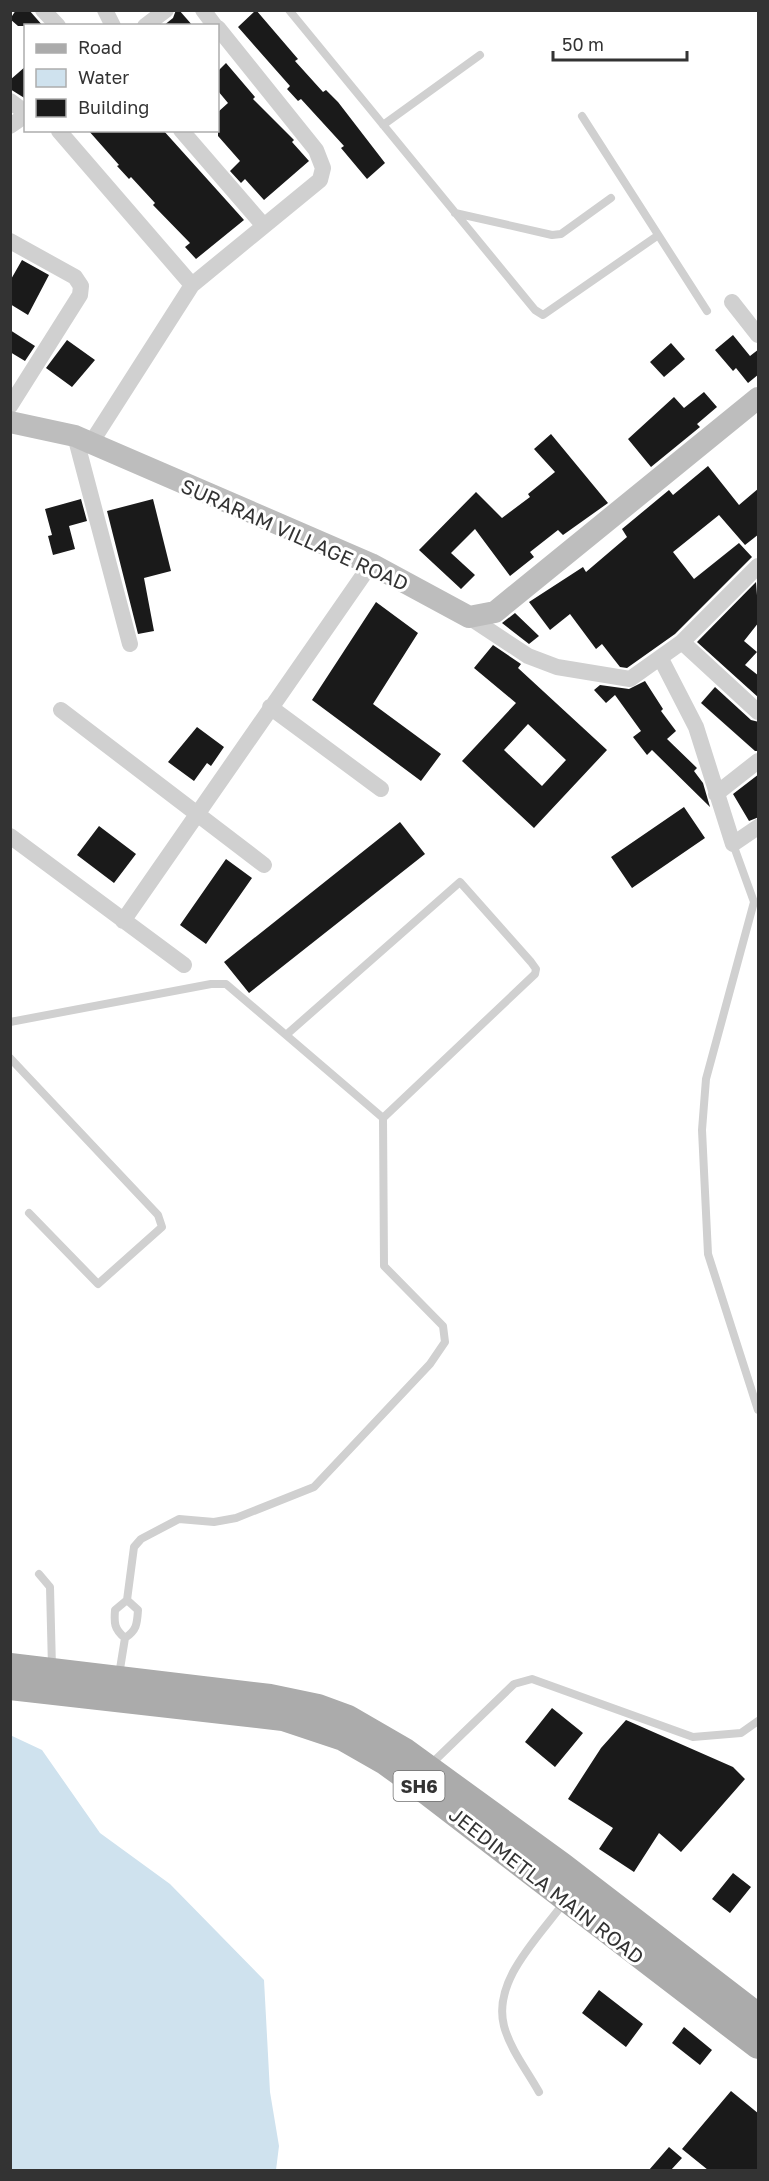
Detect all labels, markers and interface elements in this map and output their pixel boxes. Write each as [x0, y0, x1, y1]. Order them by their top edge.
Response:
legend [24, 24, 219, 132]
scale bar [553, 24, 686, 62]
text: 50 m [562, 33, 604, 55]
text: Road [78, 36, 122, 58]
text: Water [78, 66, 129, 88]
text: Building [78, 96, 149, 118]
street label: SURARAM VILLAGE ROAD [178, 473, 412, 595]
road number: SH6 [394, 1771, 444, 1801]
street label: JEEDIMETLA MAIN ROAD [445, 1801, 649, 1969]

